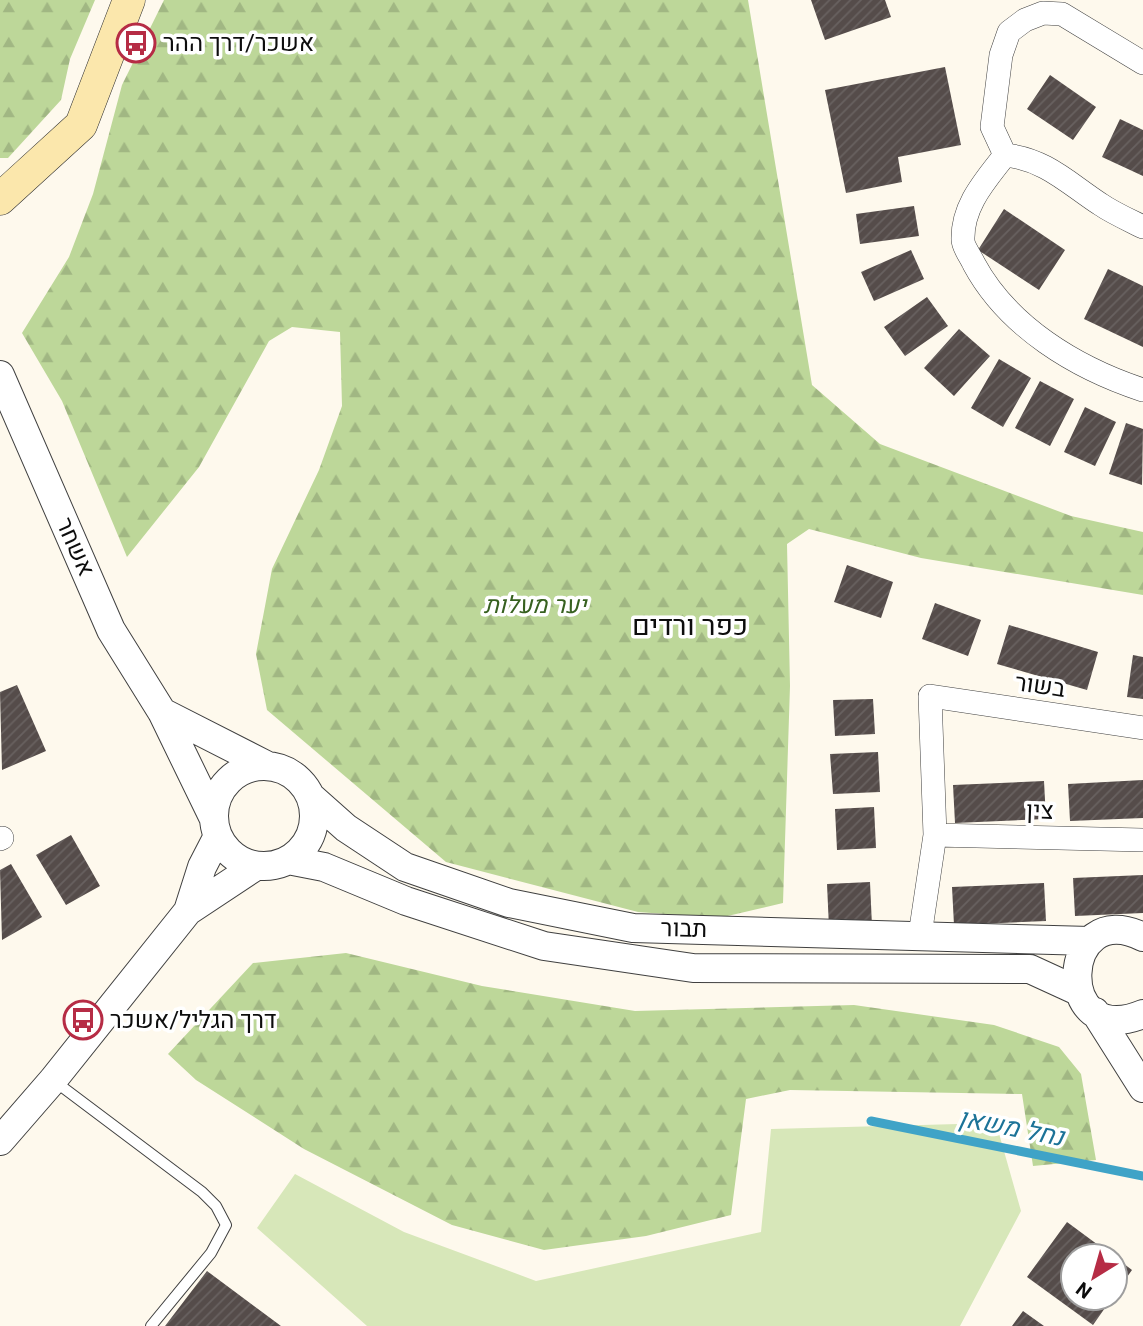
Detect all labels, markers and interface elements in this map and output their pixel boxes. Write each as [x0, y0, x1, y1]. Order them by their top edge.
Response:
bus stop icon: אשכר/דרך ההר [115, 22, 157, 64]
place label: אשכר/דרך ההר [163, 26, 314, 61]
street label: אשחר [47, 512, 103, 582]
park label: יער מעלות [484, 588, 588, 623]
district label: כפר ורדים [632, 606, 748, 647]
street label: בשור [1013, 665, 1068, 707]
street label: צין [1026, 793, 1054, 829]
street label: תבור [660, 911, 708, 947]
bus stop icon: דרך הגליל/אשכר [62, 999, 104, 1041]
place label: דרך הגליל/אשכר [110, 1003, 276, 1038]
water label: נחל משאן [955, 1099, 1068, 1157]
north arrow [1059, 1242, 1129, 1312]
text: N [1071, 1275, 1098, 1305]

